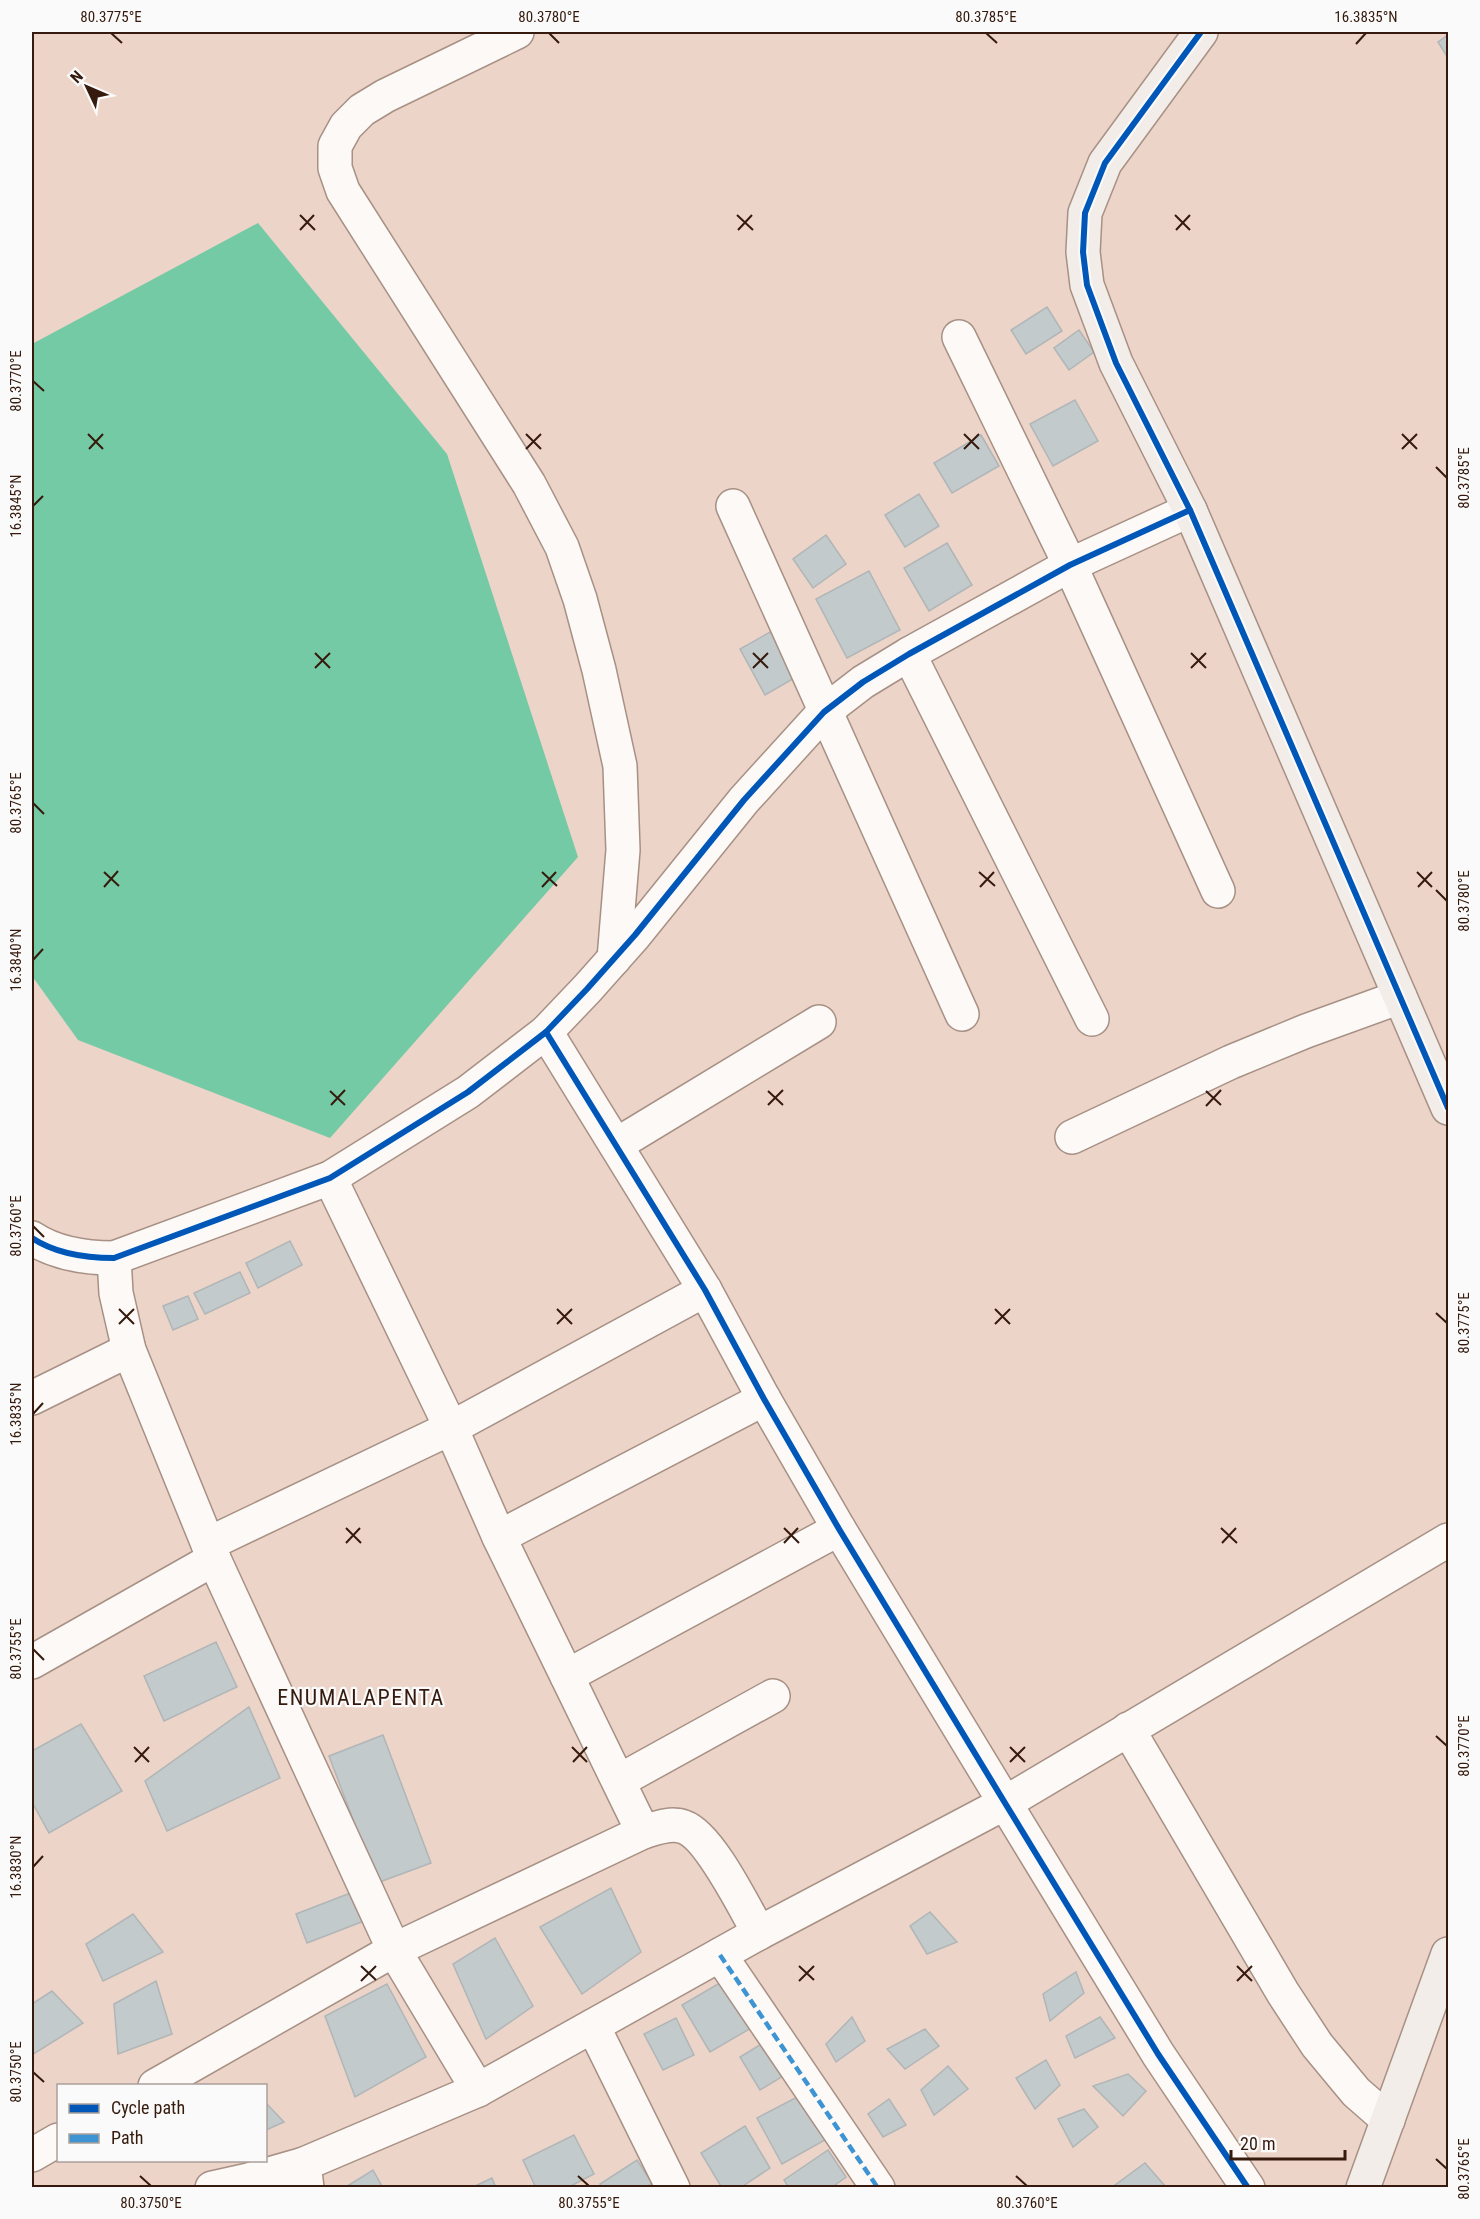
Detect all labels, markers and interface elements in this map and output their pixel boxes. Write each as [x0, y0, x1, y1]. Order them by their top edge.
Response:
text: 80.3775°E [80, 8, 142, 26]
text: 80.3780°E [518, 8, 580, 26]
text: 80.3785°E [955, 8, 1017, 26]
text: 16.3835°N [1334, 8, 1398, 26]
north arrow [57, 57, 117, 117]
text: N [66, 67, 87, 87]
text: 80.3770°E [7, 350, 25, 412]
text: 80.3785°E [1455, 447, 1473, 509]
text: 16.3845°N [7, 474, 25, 538]
text: 80.3765°E [7, 772, 25, 834]
text: 80.3780°E [1455, 870, 1473, 932]
text: 16.3840°N [7, 928, 25, 992]
text: 80.3760°E [7, 1195, 25, 1257]
text: 80.3775°E [1455, 1292, 1473, 1354]
text: 16.3835°N [7, 1382, 25, 1446]
text: 80.3755°E [7, 1618, 25, 1680]
district label: ENUMALAPENTA [277, 1685, 445, 1710]
text: 80.3770°E [1455, 1715, 1473, 1777]
text: 16.3830°N [7, 1835, 25, 1899]
text: 80.3750°E [7, 2041, 25, 2103]
legend [57, 2084, 267, 2162]
text: Cycle path [111, 2097, 185, 2118]
scale bar [1231, 2123, 1345, 2161]
text: Path [111, 2127, 144, 2148]
text: 20 m [1240, 2133, 1275, 2154]
text: 80.3765°E [1455, 2138, 1473, 2200]
text: 80.3750°E [120, 2194, 182, 2212]
text: 80.3755°E [558, 2194, 620, 2212]
text: 80.3760°E [996, 2194, 1058, 2212]

